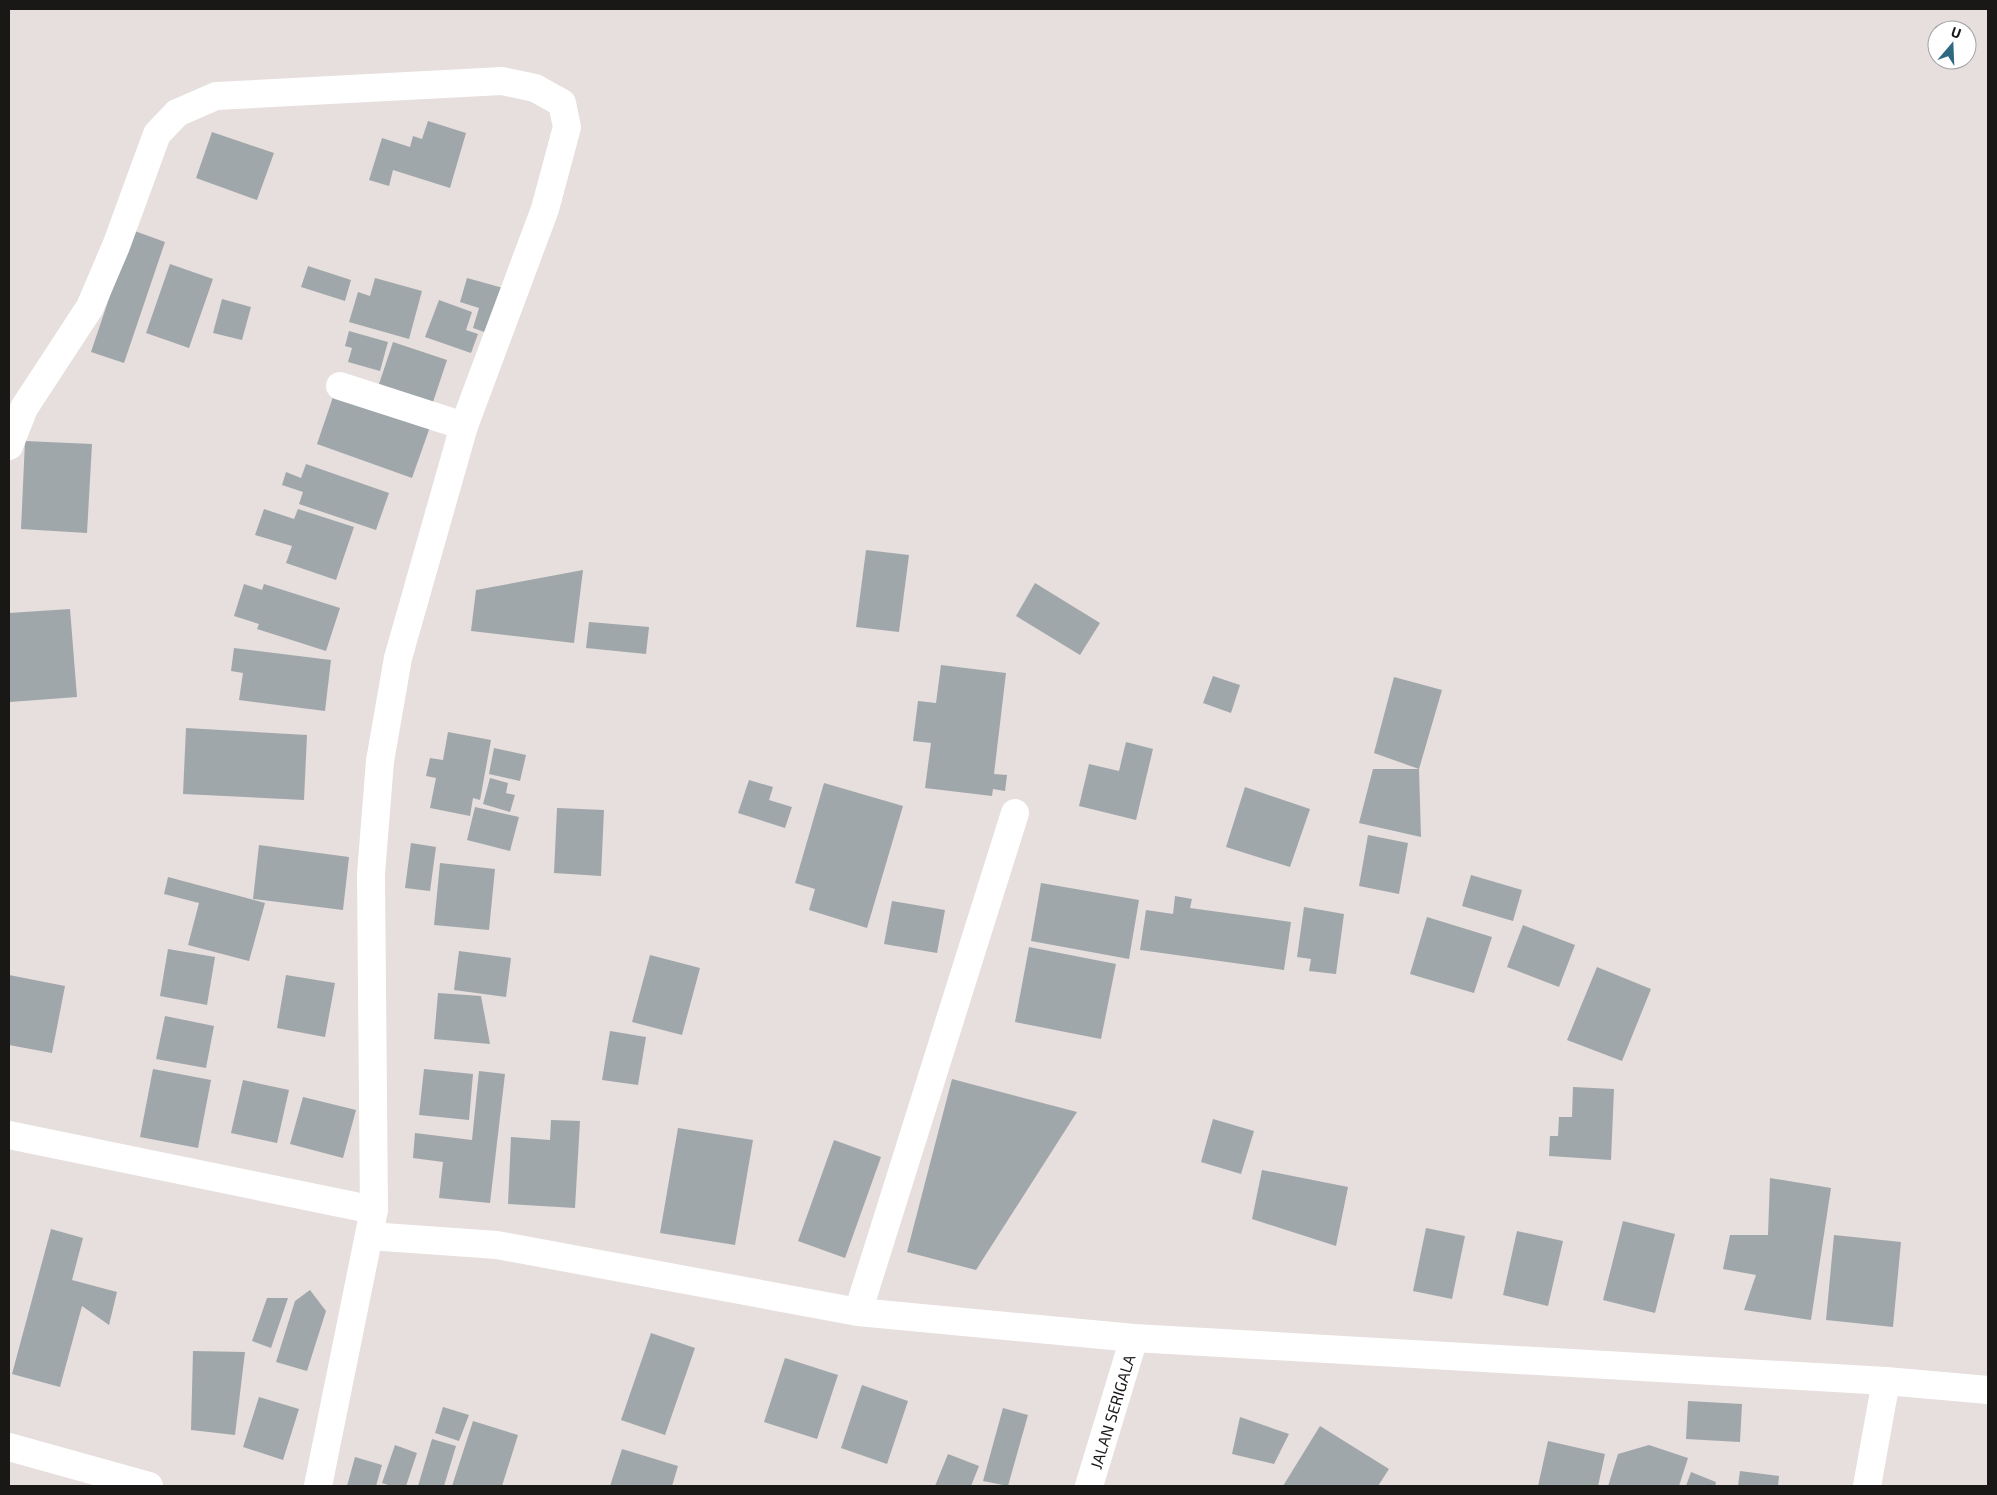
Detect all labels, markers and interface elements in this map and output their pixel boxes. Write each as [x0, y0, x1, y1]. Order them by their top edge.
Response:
north arrow [1927, 20, 1977, 70]
text: U [1949, 23, 1964, 42]
street label: JALAN SERIGALA [1085, 1352, 1138, 1471]

